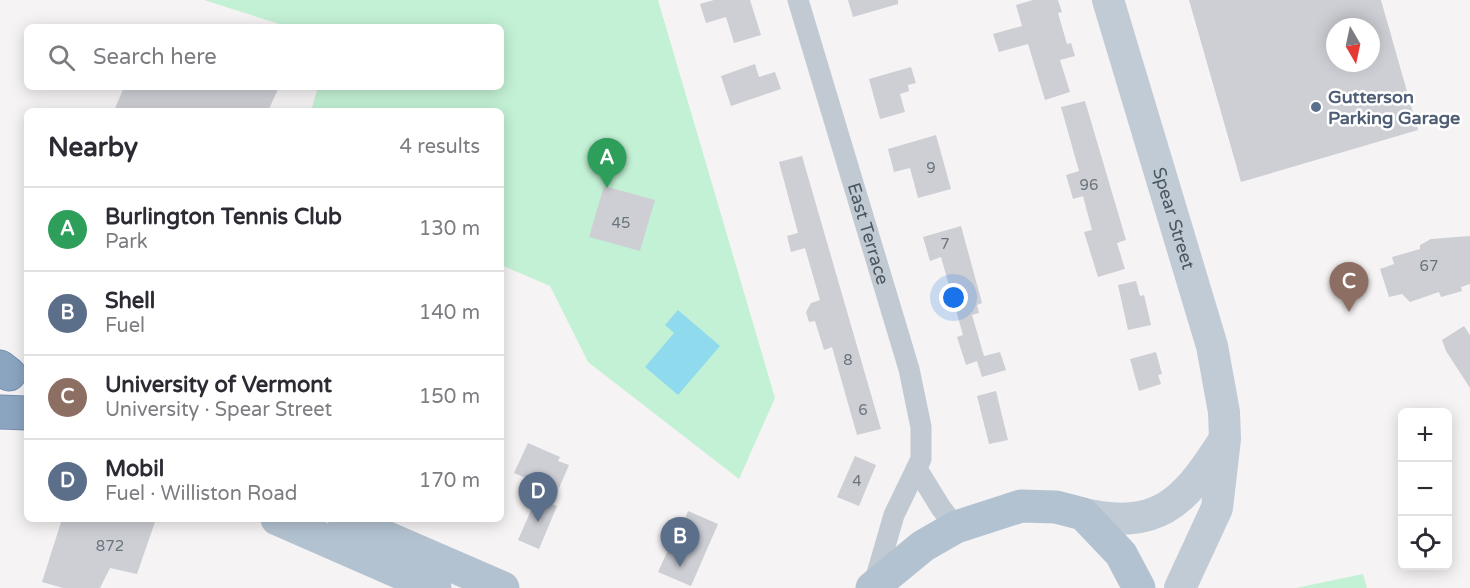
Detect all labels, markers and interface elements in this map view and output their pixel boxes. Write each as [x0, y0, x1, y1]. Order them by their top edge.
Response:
north arrow [1326, 18, 1380, 72]
search box [24, 24, 504, 90]
icon: search [45, 41, 78, 74]
text: Search here [93, 44, 217, 70]
place label: Gutterson Parking Garage [1328, 86, 1460, 129]
marker: Gutterson Parking Garage [1309, 100, 1323, 114]
text: Nearby [48, 132, 138, 163]
text: 4 results [400, 135, 480, 159]
pin: A [588, 138, 626, 188]
house number: 9 [926, 159, 936, 177]
street label: Spear Street [1148, 165, 1199, 272]
house number: 96 [1080, 176, 1098, 194]
street label: East Terrace [843, 180, 894, 287]
text: Burlington Tennis Club [105, 204, 342, 230]
house number: 45 [612, 214, 630, 232]
text: A [60, 217, 75, 241]
text: 130 m [419, 217, 480, 241]
text: Park [105, 230, 148, 254]
house number: 7 [940, 235, 950, 253]
house number: 67 [1420, 257, 1438, 275]
pin: C [1330, 262, 1368, 312]
your location [939, 283, 968, 312]
text: Shell [105, 288, 155, 314]
text: B [61, 301, 74, 325]
text: 140 m [419, 301, 480, 325]
text: Fuel [105, 314, 145, 338]
house number: 8 [843, 351, 853, 369]
text: University of Vermont [105, 372, 332, 398]
text: C [61, 385, 74, 409]
text: 150 m [419, 385, 480, 409]
text: University · Spear Street [105, 398, 332, 422]
house number: 6 [858, 401, 868, 419]
map controls [1398, 408, 1452, 570]
button: + [1398, 408, 1452, 462]
text: Mobil [105, 456, 164, 482]
button: − [1398, 462, 1452, 516]
text: D [60, 469, 75, 493]
text: 170 m [419, 469, 480, 493]
pin: D [518, 472, 558, 522]
house number: 4 [852, 472, 862, 490]
text: Fuel · Williston Road [105, 482, 297, 506]
button: locate [1398, 516, 1452, 570]
pin: B [660, 518, 700, 567]
house number: 872 [96, 537, 124, 555]

